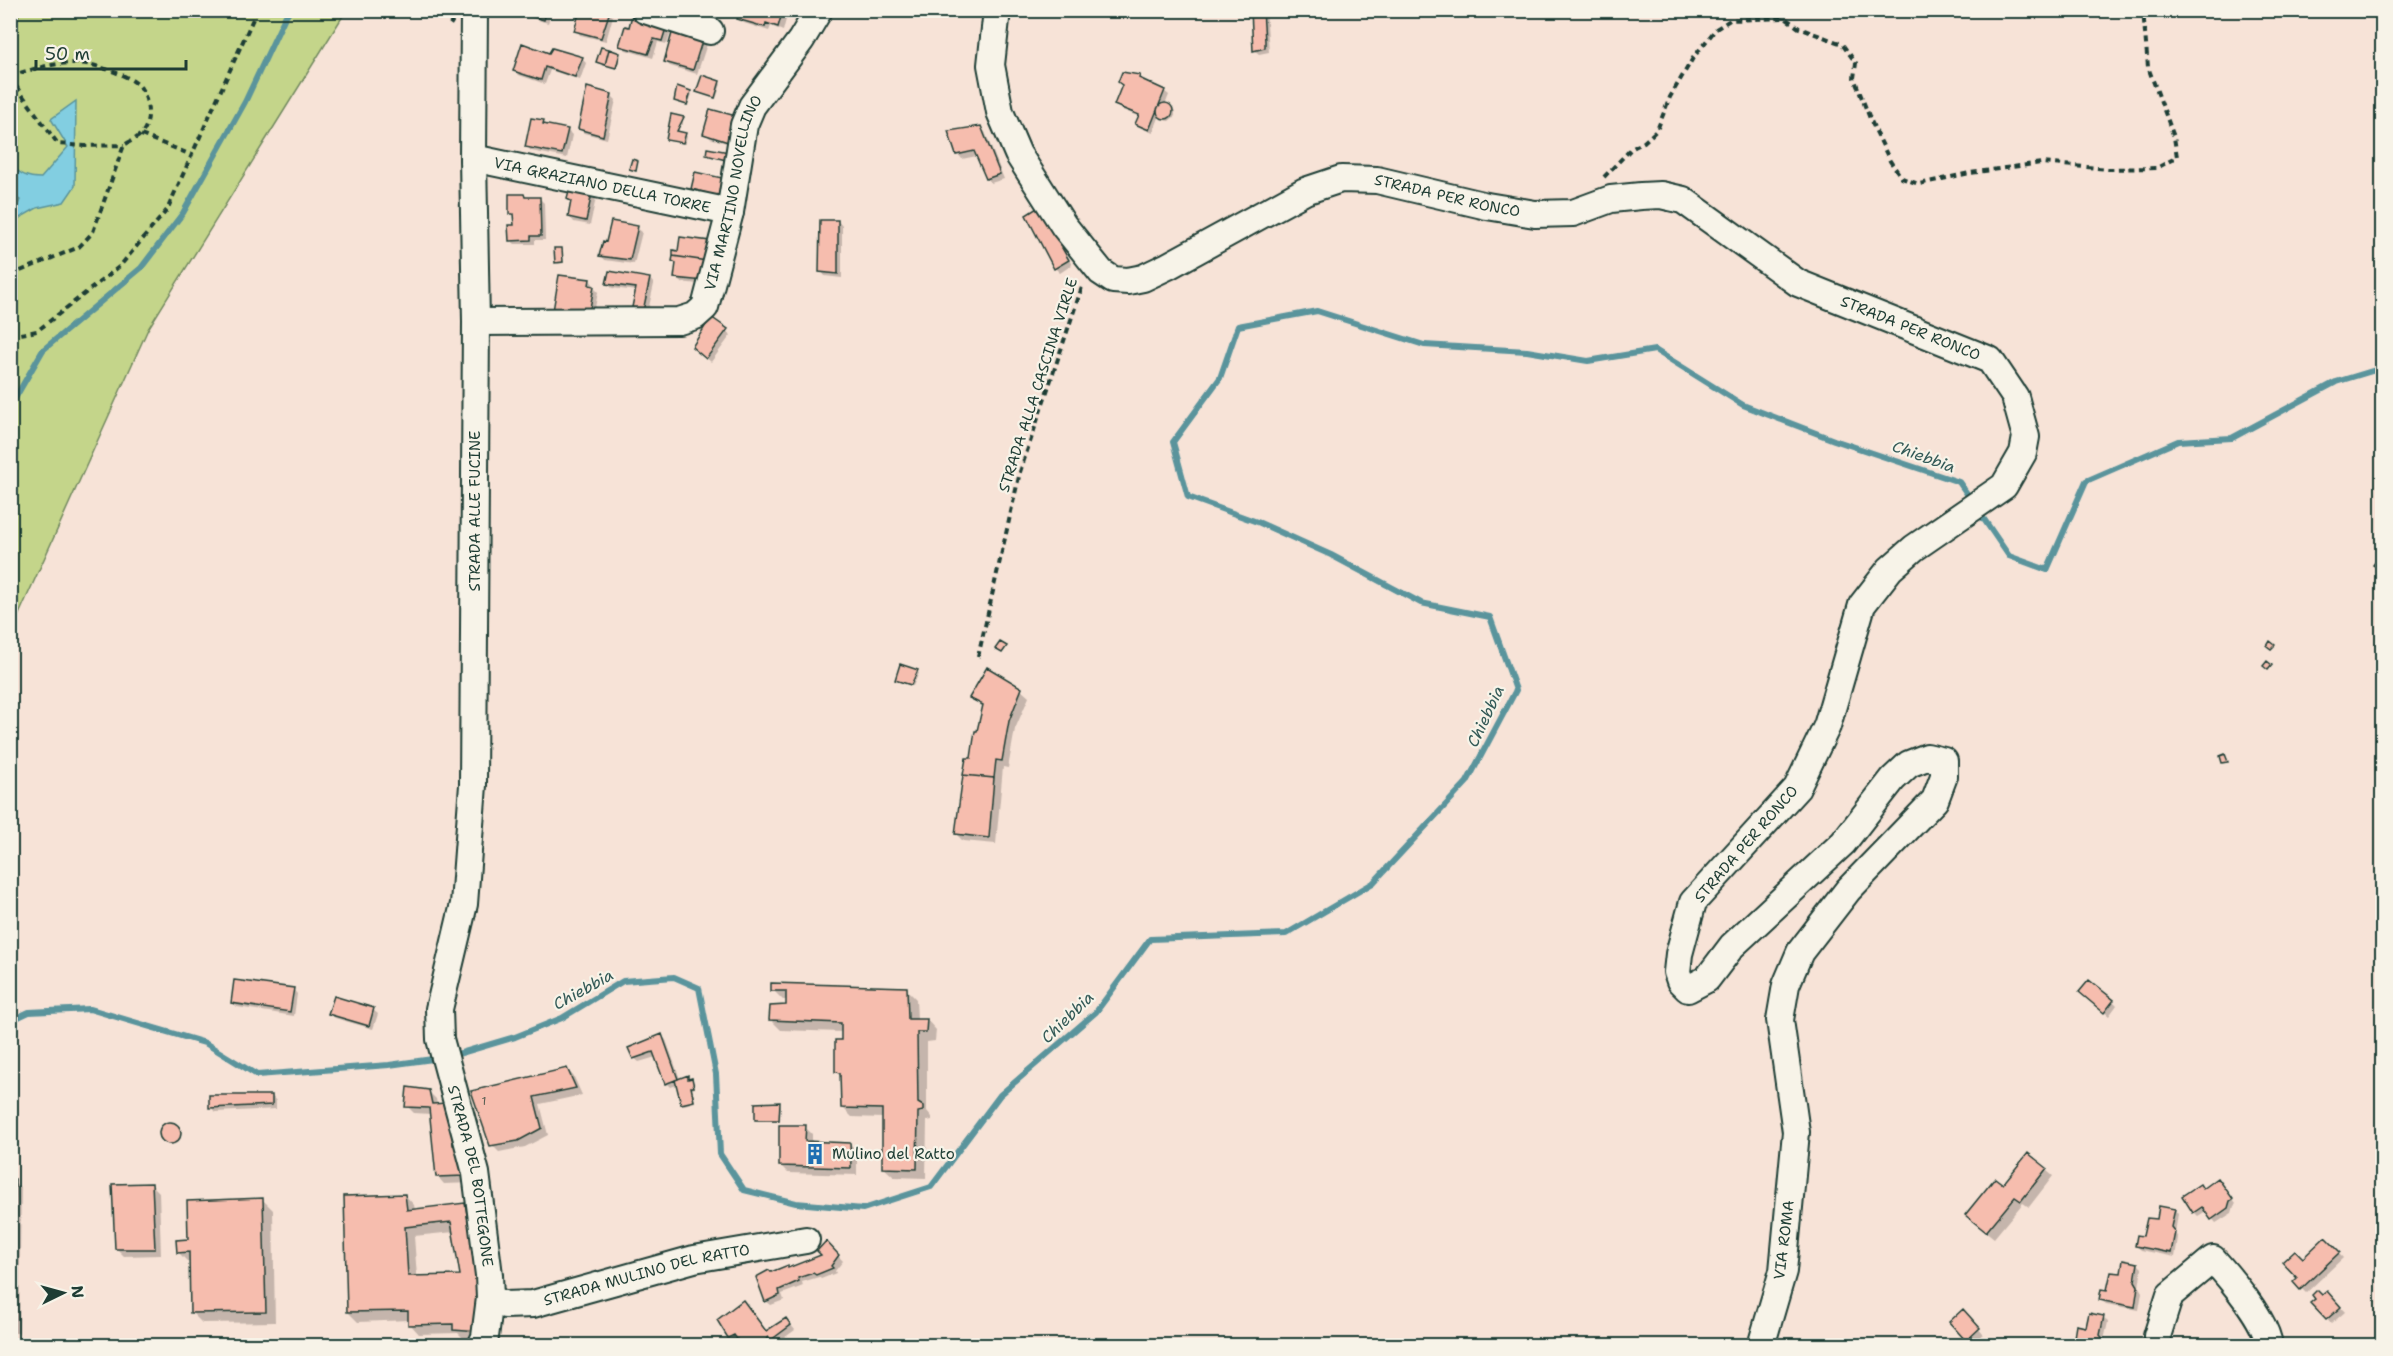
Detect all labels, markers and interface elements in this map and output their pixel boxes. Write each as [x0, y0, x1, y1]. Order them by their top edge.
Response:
scale bar [36, 33, 186, 71]
text: 50 m [45, 42, 90, 66]
street label: VIA MARTINO NOVELLINO [700, 91, 767, 293]
street label: VIA GRAZIANO DELLA TORRE [492, 153, 712, 218]
street label: STRADA PER RONCO [1372, 170, 1522, 221]
street label: STRADA ALLA CASCINA VIRLE [994, 275, 1082, 495]
street label: STRADA PER RONCO [1838, 291, 1983, 365]
street label: STRADA ALLE FUCINE [465, 430, 485, 592]
water label: Chiebbia [1889, 435, 1958, 478]
water label: Chiebbia [1462, 682, 1509, 750]
street label: STRADA PER RONCO [1690, 781, 1802, 907]
water label: Chiebbia [549, 964, 617, 1015]
water label: Chiebbia [1036, 987, 1098, 1048]
street label: STRADA DEL BOTTEGONE [443, 1083, 498, 1268]
house number: 1 [481, 1093, 487, 1109]
building icon: Mulino del Ratto [803, 1142, 827, 1166]
place label: Mulino del Ratto [832, 1144, 955, 1164]
street label: VIA ROMA [1769, 1199, 1799, 1281]
street label: STRADA MULINO DEL RATTO [541, 1240, 751, 1311]
north arrow [33, 1263, 93, 1323]
text: N [66, 1285, 88, 1299]

